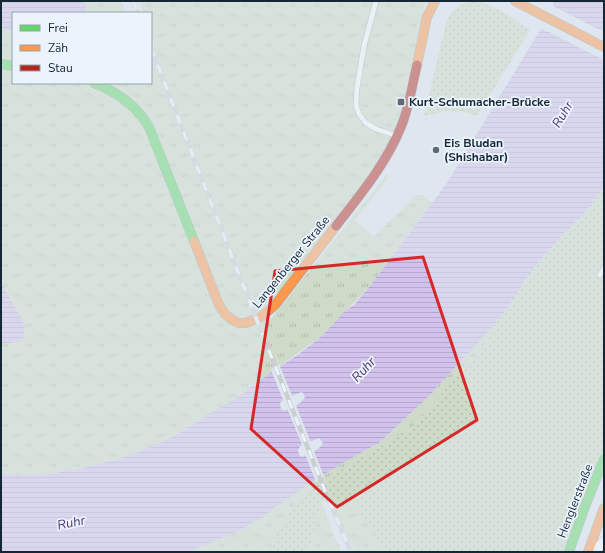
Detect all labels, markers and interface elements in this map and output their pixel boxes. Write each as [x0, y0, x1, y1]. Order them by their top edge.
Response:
legend [12, 12, 152, 84]
text: Frei [48, 20, 68, 36]
text: Zäh [48, 40, 68, 56]
text: Stau [48, 60, 73, 76]
place label: Kurt-Schumacher-Brücke [409, 94, 550, 110]
marker: Kurt-Schumacher-Brücke [396, 97, 406, 107]
water label: Ruhr [548, 98, 578, 131]
place label: Eis Bludan (Shishabar) [444, 135, 508, 165]
marker: Eis Bludan (Shishabar) [431, 145, 441, 155]
street label: Langenberger Straße [249, 213, 333, 311]
water label: Ruhr [348, 353, 380, 386]
street label: Henglerstraße [554, 462, 596, 540]
water label: Ruhr [56, 511, 87, 535]

